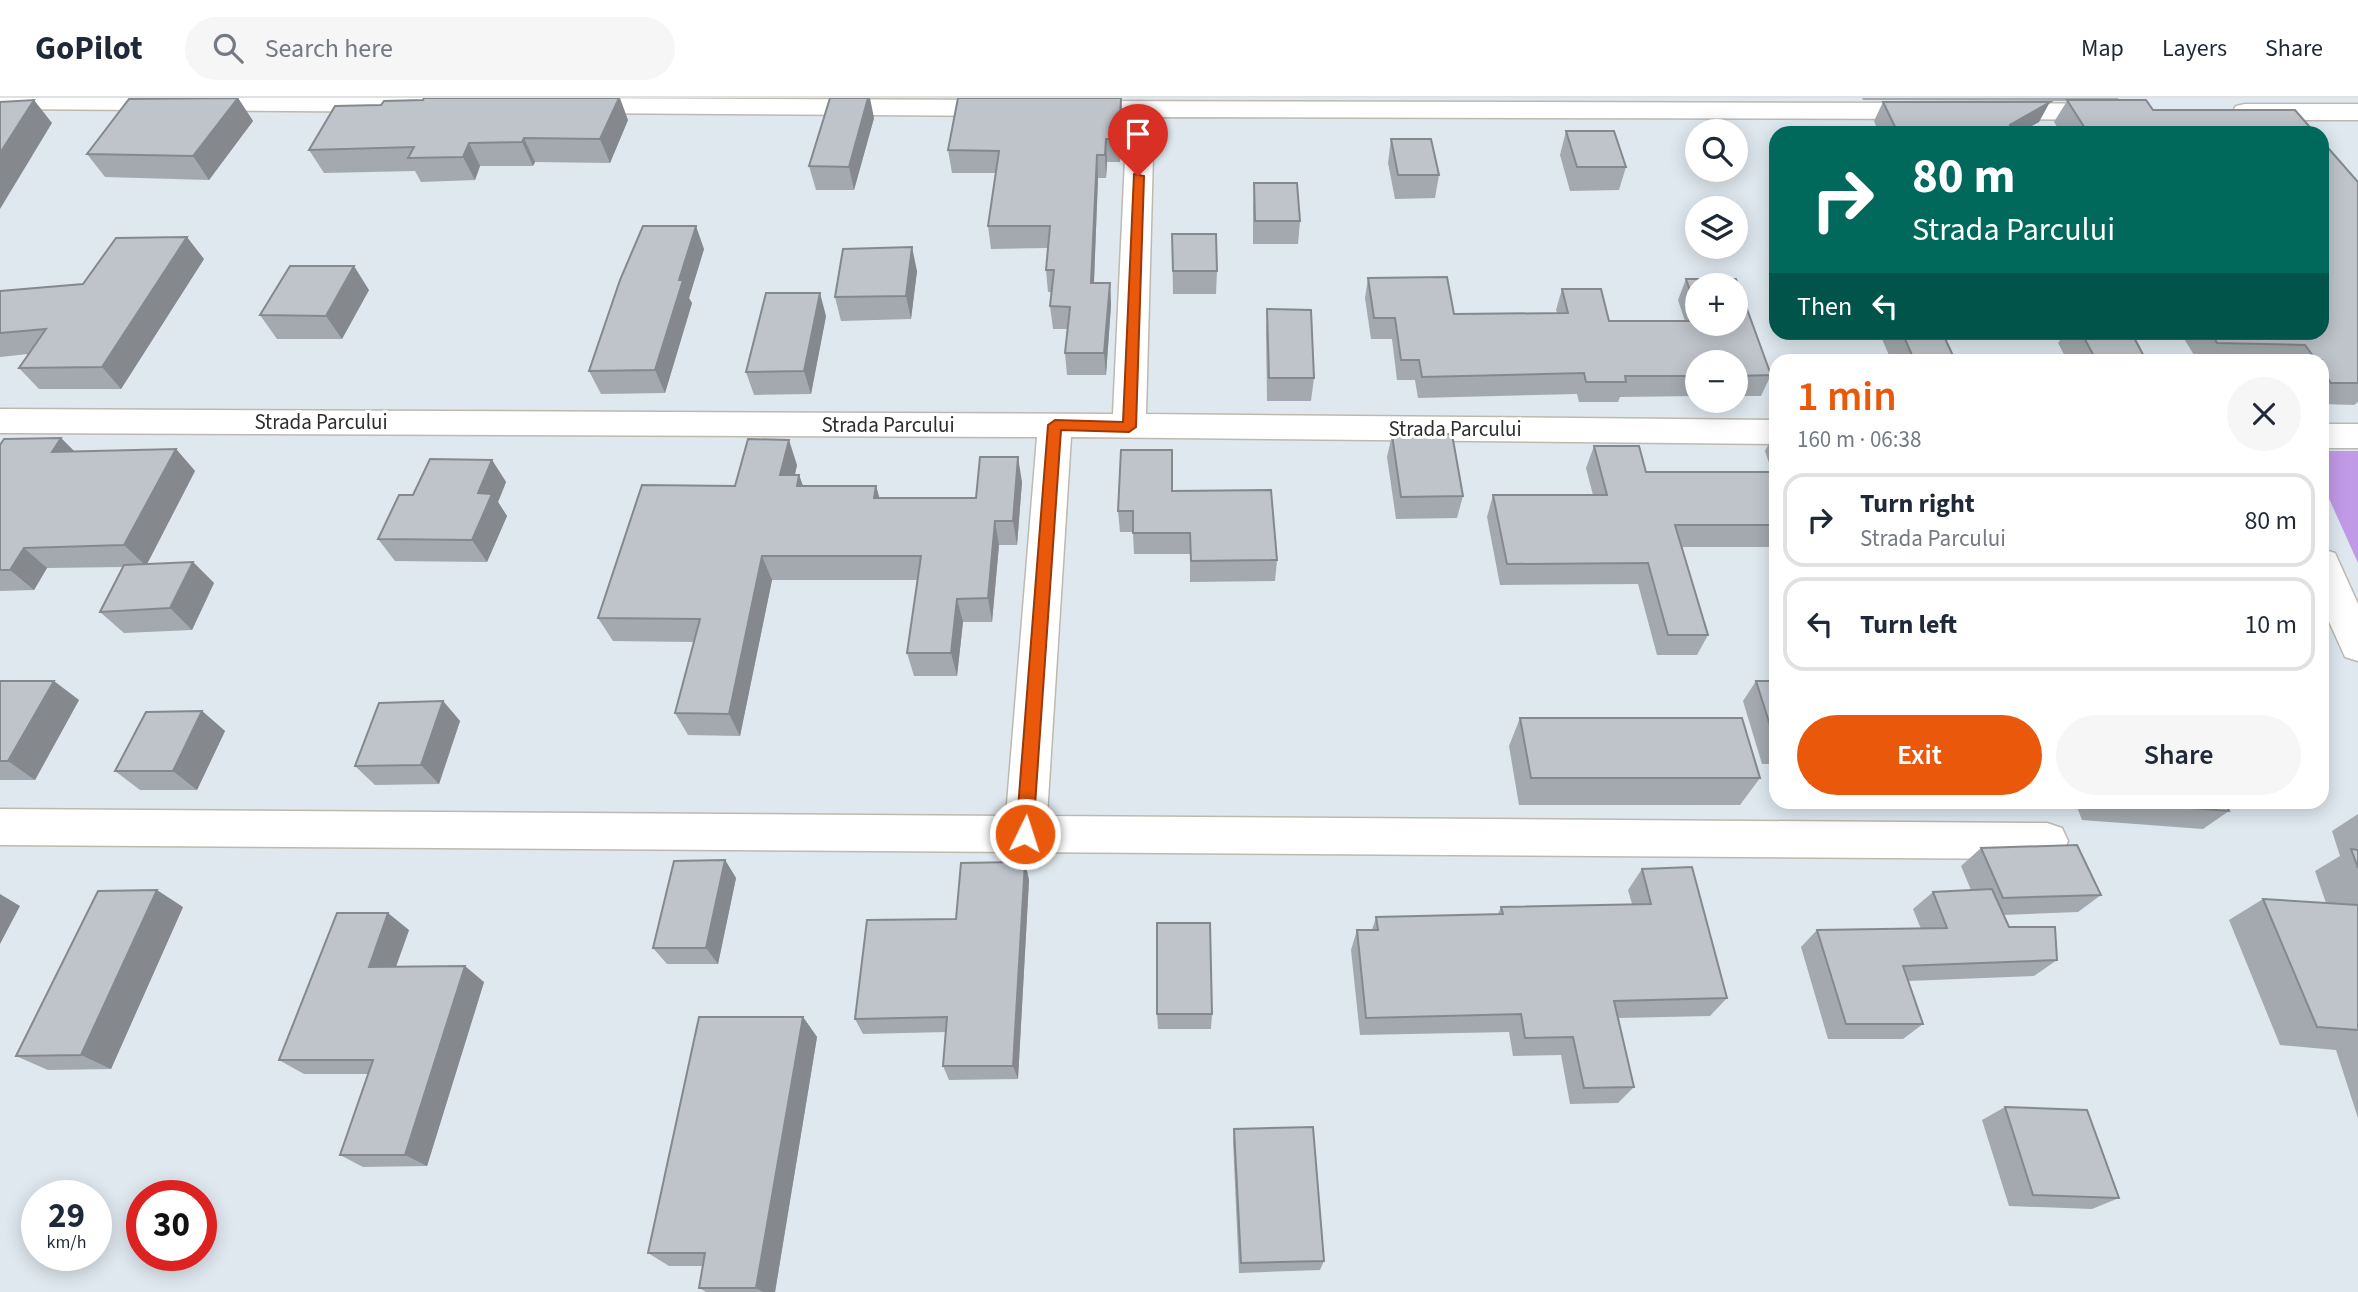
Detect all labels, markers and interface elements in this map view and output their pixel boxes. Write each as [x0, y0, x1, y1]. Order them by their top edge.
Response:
search box [185, 17, 675, 80]
text: GoPilot [35, 25, 143, 72]
icon: search [209, 29, 247, 67]
text: Search here [265, 30, 393, 67]
text: Map [2081, 31, 2124, 66]
text: Layers [2162, 31, 2227, 66]
text: Share [2265, 31, 2323, 66]
pin [1108, 104, 1168, 176]
icon: arrive [1119, 115, 1157, 153]
map controls [1685, 119, 1748, 413]
button: search [1685, 119, 1748, 182]
text: 80 m [1912, 142, 2016, 212]
icon: right [1797, 154, 1888, 245]
button: layers [1685, 196, 1748, 259]
text: Strada Parcului [1912, 207, 2115, 253]
button: + [1685, 273, 1748, 336]
icon: left [1866, 287, 1904, 325]
text: Then [1797, 288, 1852, 325]
button: − [1685, 350, 1748, 413]
text: 1 min [1797, 367, 1897, 427]
button: close [2227, 377, 2301, 451]
street label: Strada Parcului [254, 407, 388, 437]
street label: Strada Parcului [821, 410, 955, 440]
street label: Strada Parcului [1388, 414, 1522, 444]
text: 160 m · 06:38 [1797, 423, 1921, 456]
text: Turn right [1860, 485, 1975, 522]
icon: right [1801, 501, 1839, 539]
text: 80 m [2244, 502, 2297, 539]
text: Strada Parcului [1860, 522, 2006, 555]
icon: left [1801, 605, 1839, 643]
text: Turn left [1860, 606, 1957, 643]
text: 10 m [2244, 606, 2297, 643]
button: Exit [1797, 715, 2042, 795]
button: Share [2056, 715, 2301, 795]
position arrow [988, 797, 1062, 871]
speed limit sign: 30 [126, 1180, 217, 1271]
text: 29 [48, 1191, 85, 1241]
text: km/h [47, 1230, 86, 1255]

